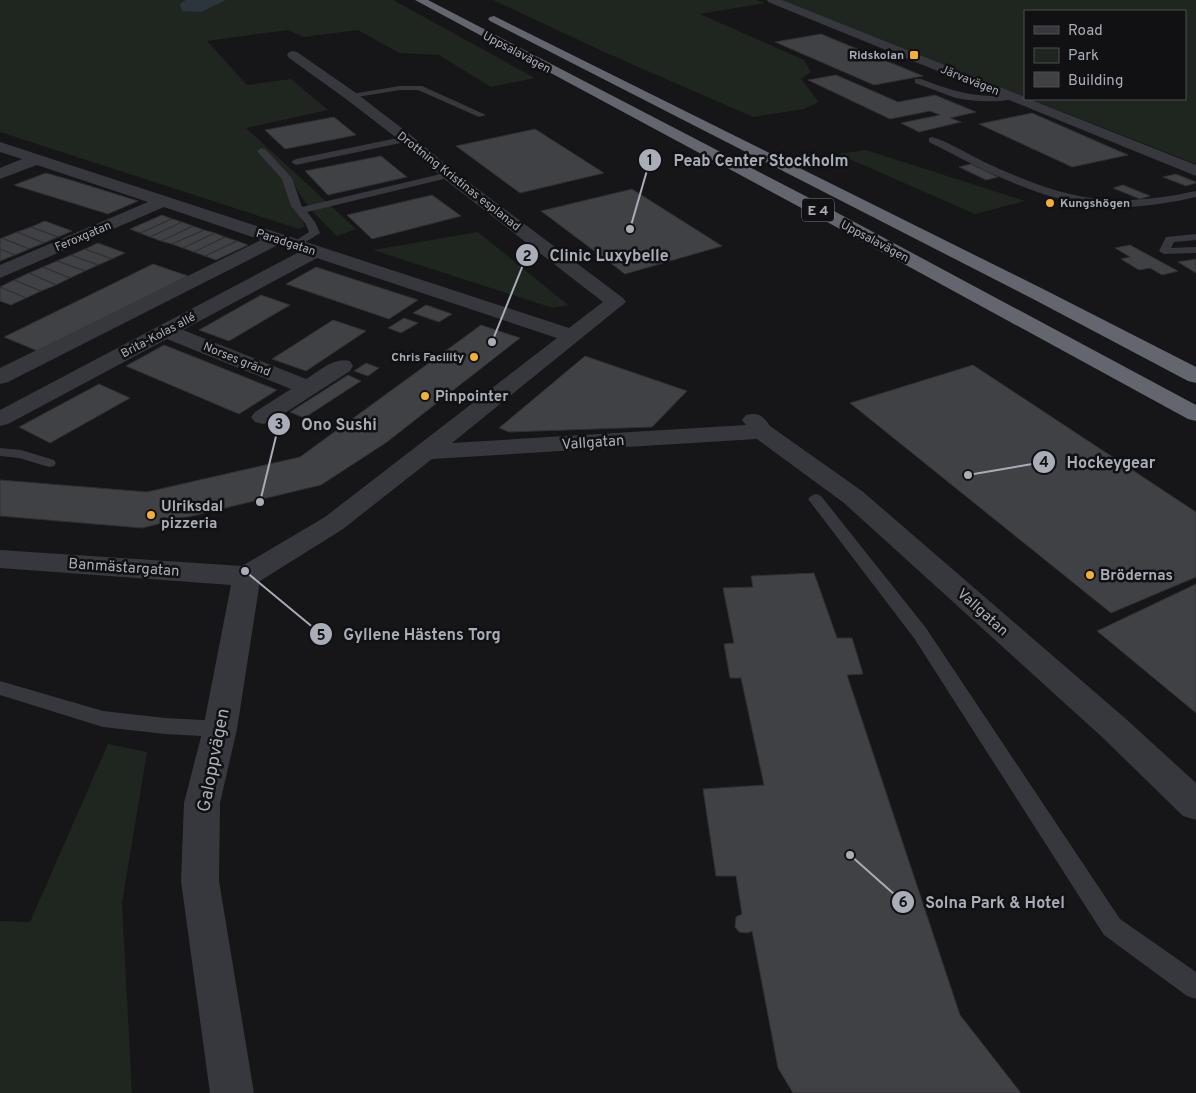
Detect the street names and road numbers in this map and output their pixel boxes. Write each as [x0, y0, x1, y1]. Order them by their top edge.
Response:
street label: Uppsalavägen [480, 28, 553, 78]
street label: Järvavägen [938, 62, 1001, 100]
street label: Drottning Kristinas esplanad [393, 129, 523, 235]
road number: E 4 [802, 198, 834, 222]
street label: Uppsalavägen [838, 217, 911, 267]
street label: Feroxgatan [53, 218, 114, 256]
street label: Paradgatan [254, 226, 318, 260]
street label: Brita-Kolas allé [118, 310, 199, 362]
street label: Norses gränd [201, 339, 273, 381]
street label: Vallgatan [561, 432, 625, 455]
street label: Banmästargatan [68, 555, 180, 582]
street label: Vallgatan [952, 585, 1012, 641]
street label: Galoppvägen [193, 707, 236, 814]

